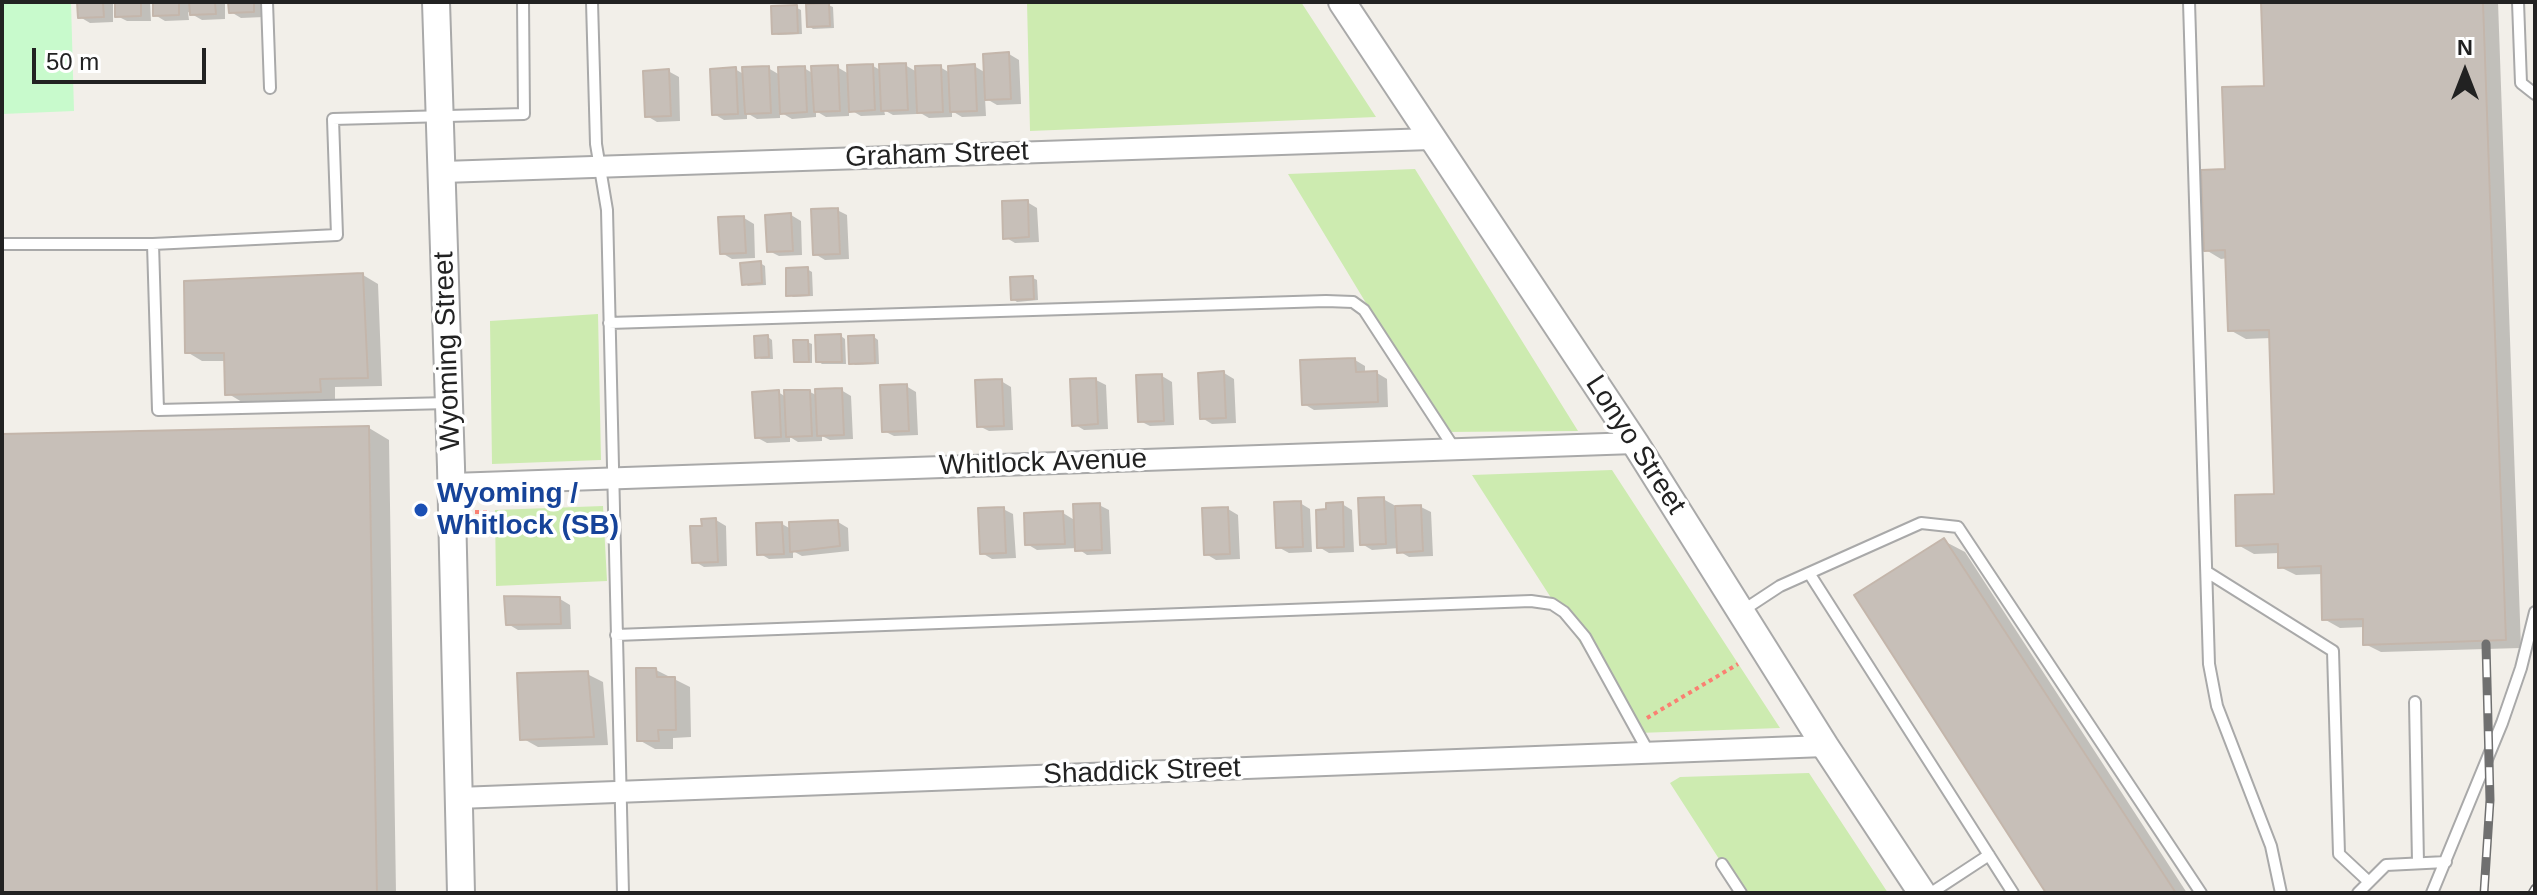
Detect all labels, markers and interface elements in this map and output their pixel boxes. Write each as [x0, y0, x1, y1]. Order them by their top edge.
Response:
scale bar [36, 32, 210, 82]
north arrow [2425, 32, 2505, 112]
text: N [2457, 35, 2473, 60]
text: 50 m [46, 48, 99, 75]
street label: Graham Street [845, 135, 1029, 175]
street label: Wyoming Street [428, 251, 468, 451]
street label: Lonyo Street [1578, 369, 1692, 521]
street label: Whitlock Avenue [938, 443, 1148, 483]
place label: Wyoming / Whitlock (SB) [437, 477, 619, 543]
marker: Wyoming / Whitlock (SB) [412, 501, 430, 519]
street label: Shaddick Street [1043, 752, 1241, 792]

